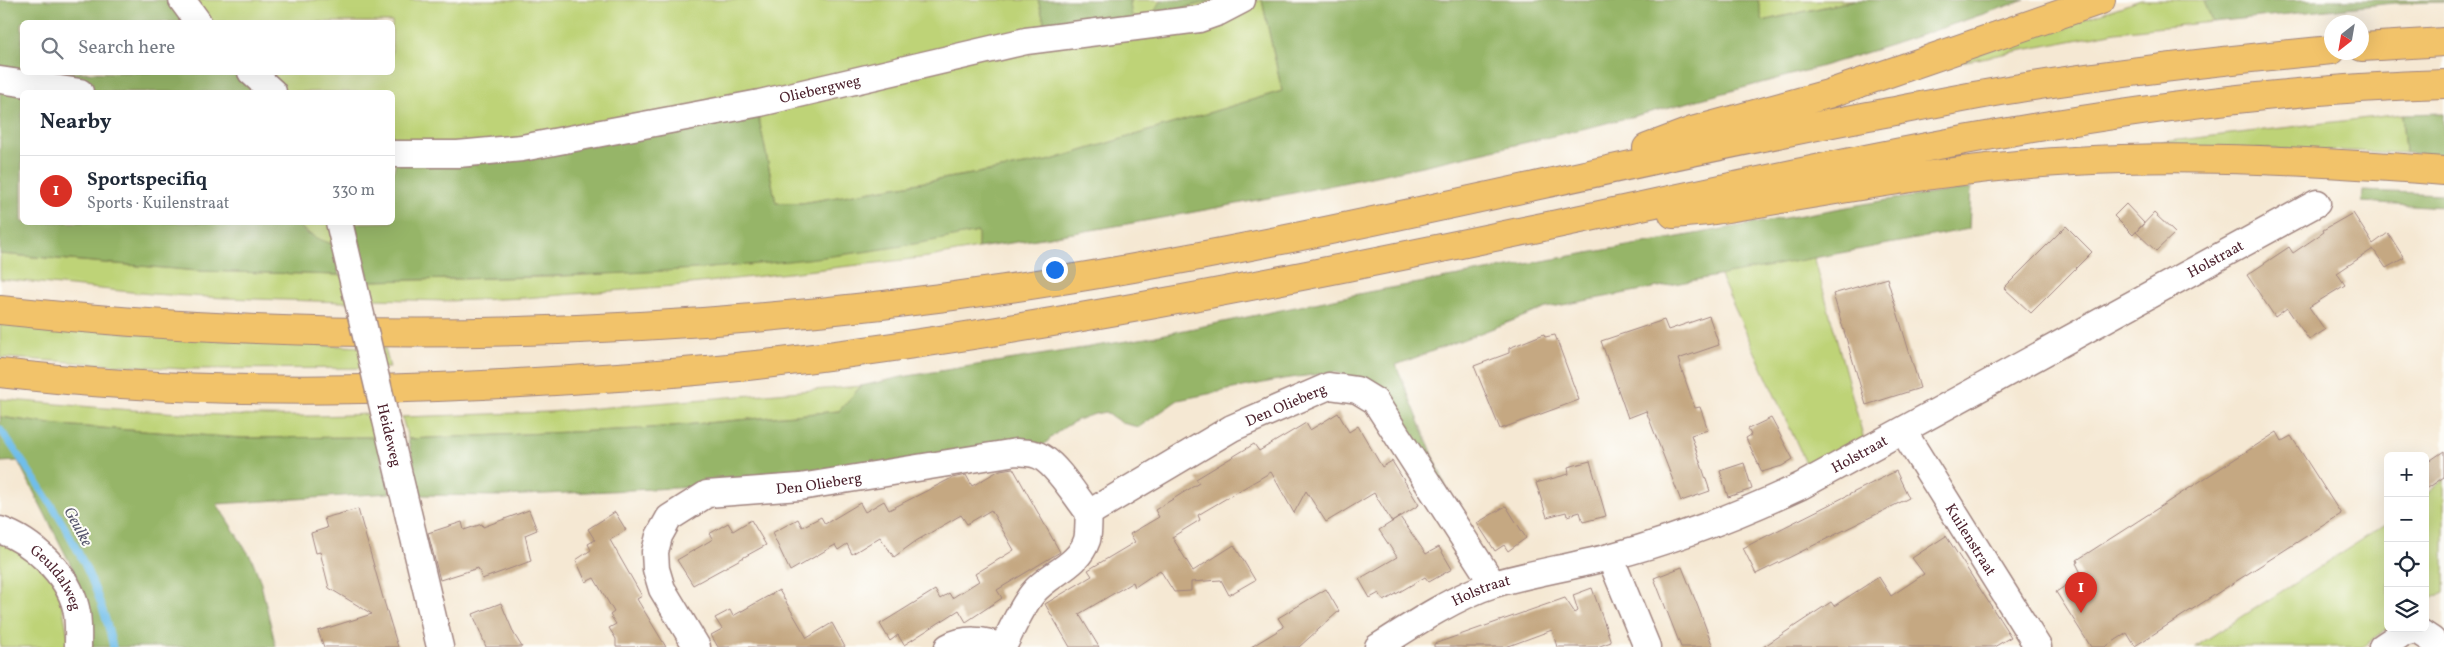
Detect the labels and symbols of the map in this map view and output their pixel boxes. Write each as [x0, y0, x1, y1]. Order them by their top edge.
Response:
north arrow [2324, 15, 2369, 60]
street label: Oliebergweg [778, 71, 863, 110]
street label: Holstraat [2184, 236, 2248, 284]
your location [1042, 257, 1068, 283]
street label: Den Olieberg [1243, 379, 1331, 433]
street label: Heideweg [370, 402, 406, 470]
street label: Holstraat [1828, 431, 1892, 479]
street label: Den Olieberg [775, 468, 864, 501]
street label: Kuilenstraat [1939, 500, 2000, 581]
water label: Geulke [58, 503, 97, 551]
street label: Geuldalweg [25, 541, 85, 613]
street label: Holstraat [1449, 571, 1513, 612]
pin: 1 [2065, 572, 2097, 613]

